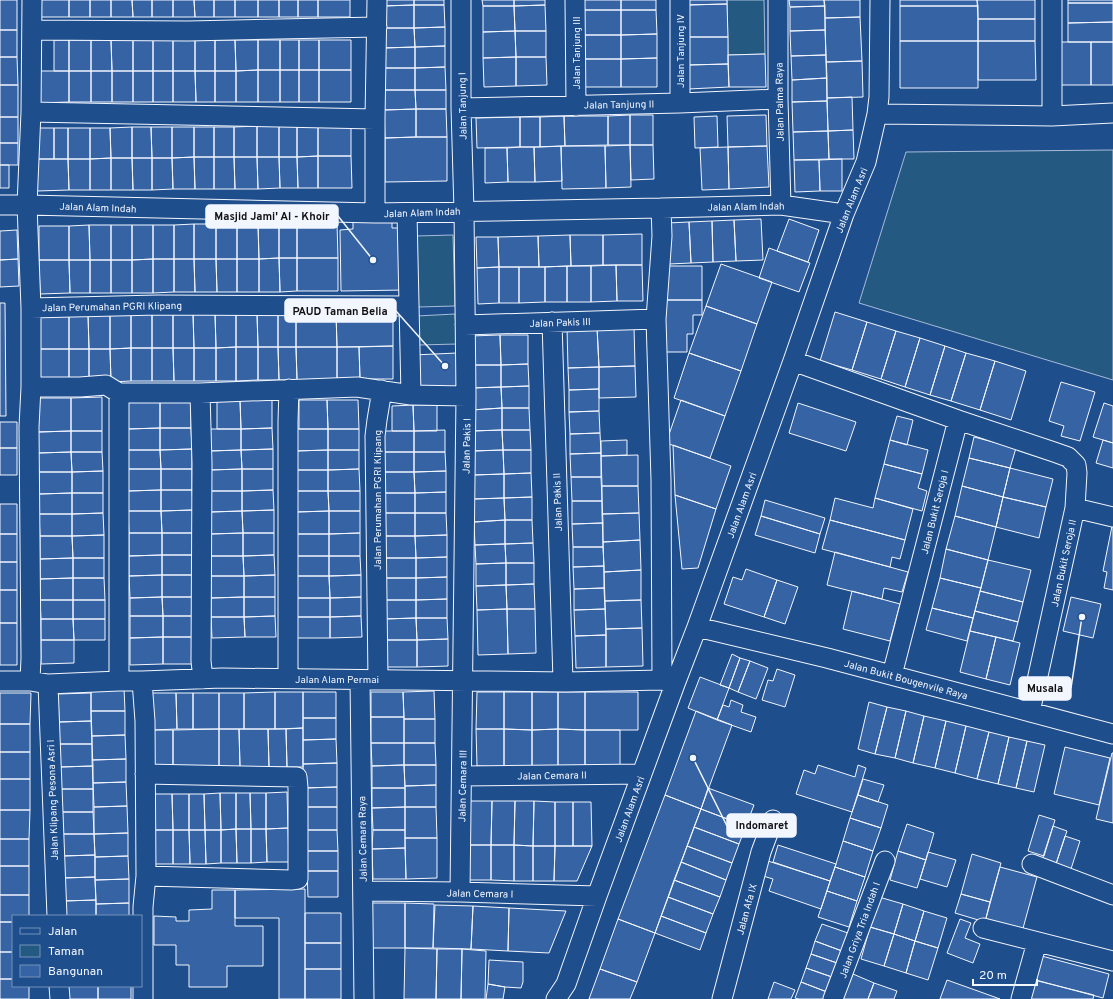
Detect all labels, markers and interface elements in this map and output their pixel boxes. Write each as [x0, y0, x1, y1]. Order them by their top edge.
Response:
street label: Jalan Tanjung IV [675, 13, 688, 88]
street label: Jalan Tanjung III [571, 16, 584, 90]
street label: Jalan Palma Raya [773, 62, 788, 142]
street label: Jalan Tanjung I [456, 72, 471, 140]
street label: Jalan Tanjung II [584, 98, 654, 113]
street label: Jalan Alam Asri [833, 166, 871, 235]
street label: Jalan Alam Indah [707, 200, 785, 215]
street label: Jalan Alam Indah [59, 201, 137, 216]
callout: Masjid Jami' Al - Khoir [206, 205, 338, 228]
street label: Jalan Alam Indah [383, 206, 461, 221]
text: Masjid Jami' Al - Khoir [214, 210, 330, 224]
callout: PAUD Taman Belia [285, 299, 396, 322]
street label: Jalan Perumahan PGRI Klipang [42, 300, 182, 315]
text: PAUD Taman Belia [292, 305, 388, 319]
street label: Jalan Pakis III [529, 316, 591, 331]
street label: Jalan Pakis I [461, 418, 474, 474]
street label: Jalan Perumahan PGRI Klipang [372, 430, 385, 570]
street label: Jalan Bukit Seroja I [919, 469, 952, 556]
street label: Jalan Alam Asri [724, 471, 760, 540]
street label: Jalan Pakis II [551, 472, 566, 531]
street label: Jalan Bukit Seroja II [1049, 518, 1080, 608]
street label: Jalan Bukit Bougenvile Raya [842, 658, 969, 703]
street label: Jalan Alam Permai [295, 674, 379, 687]
callout: Musala [1019, 677, 1071, 700]
text: Musala [1027, 682, 1063, 696]
street label: Jalan Klipang Pesona Asri I [45, 739, 62, 861]
street label: Jalan Cemara III [456, 750, 471, 822]
street label: Jalan Cemara II [517, 769, 587, 784]
street label: Jalan Alam Asri [612, 775, 648, 844]
street label: Jalan Cemara Raya [356, 796, 371, 882]
callout: Indomaret [727, 814, 796, 837]
text: Indomaret [736, 819, 788, 833]
street label: Jalan Griya Tria Indah I [837, 881, 884, 980]
street label: Jalan Afa IX [734, 882, 761, 937]
street label: Jalan Cemara I [446, 887, 513, 902]
legend [12, 915, 142, 987]
text: Jalan [48, 924, 77, 940]
text: Taman [48, 944, 84, 960]
scale bar [973, 961, 1037, 987]
text: Bangunan [48, 964, 103, 980]
text: 20 m [979, 968, 1007, 984]

